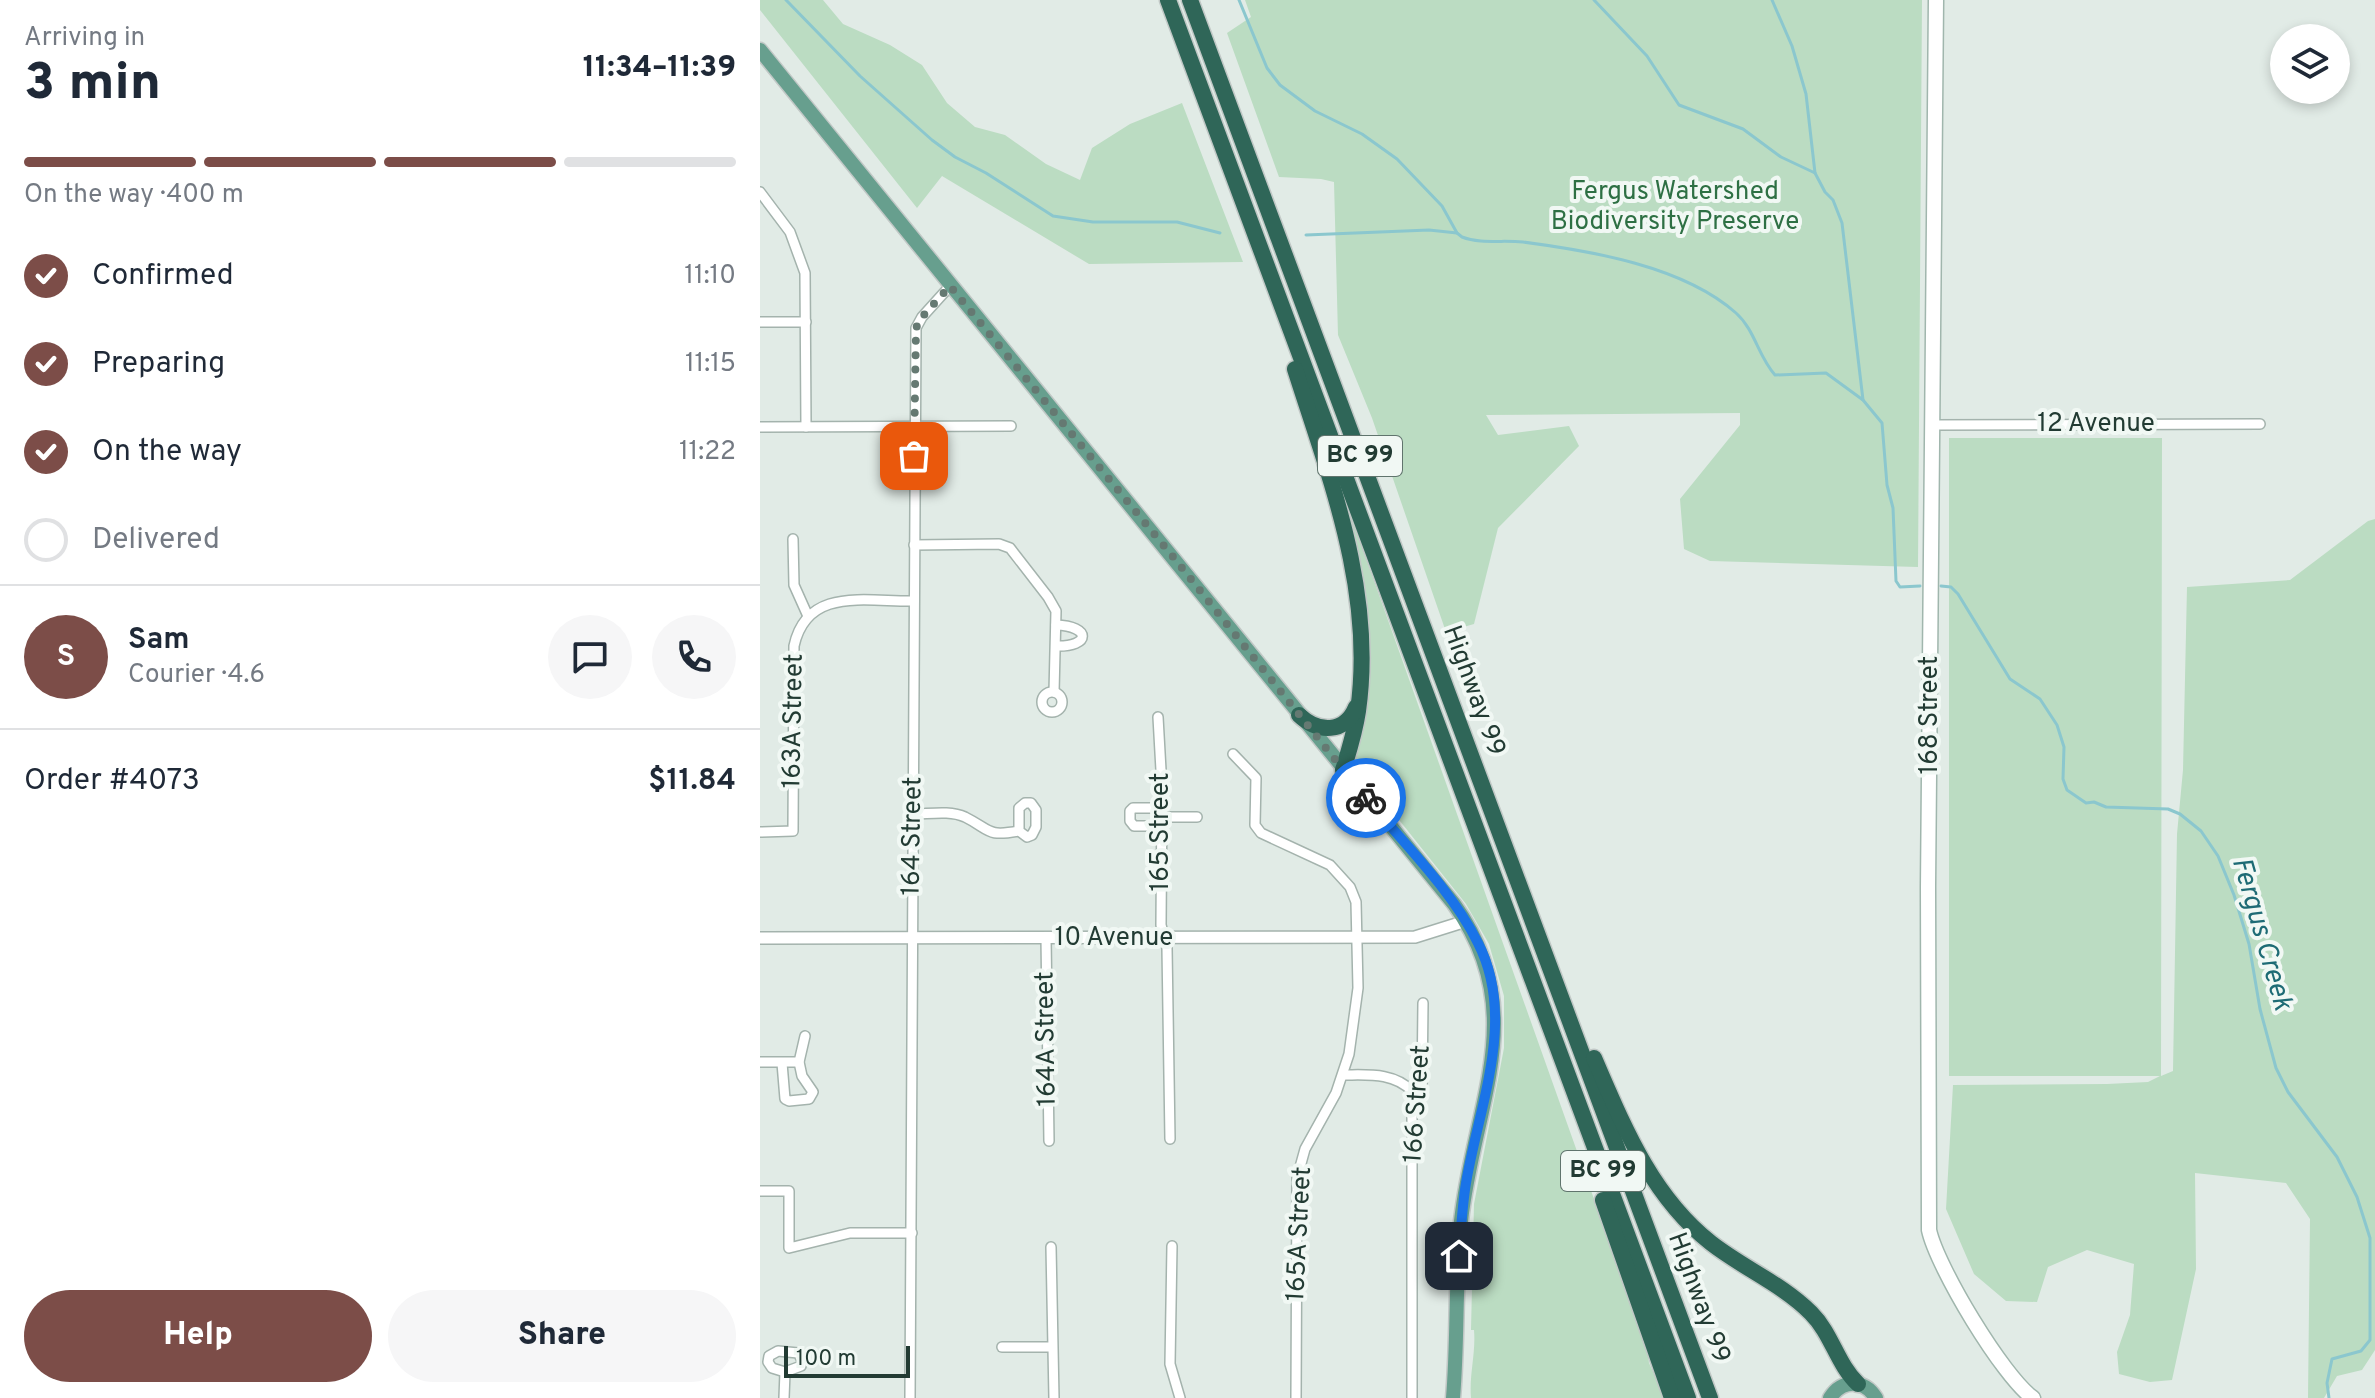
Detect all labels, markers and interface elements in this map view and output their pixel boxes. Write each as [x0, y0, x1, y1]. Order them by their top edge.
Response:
text: Arriving in [24, 22, 145, 55]
map controls [2270, 24, 2350, 104]
button: layers [2270, 24, 2350, 104]
text: 11:34–11:39 [583, 50, 736, 87]
text: 3 min [24, 52, 161, 118]
park label: Fergus Watershed Biodiversity Preserve [1551, 176, 1799, 239]
text: On the way · 400 m [24, 179, 244, 212]
icon: check [24, 254, 68, 298]
text: Confirmed [92, 258, 234, 295]
text: 11:10 [684, 260, 736, 293]
icon: check [24, 342, 68, 386]
text: Preparing [92, 346, 225, 383]
text: 11:15 [685, 348, 736, 381]
street label: 12 Avenue [2037, 408, 2155, 441]
pin [880, 422, 948, 490]
icon: check [24, 430, 68, 474]
text: On the way [92, 434, 242, 471]
icon: bag [892, 434, 936, 478]
text: 11:22 [679, 436, 736, 469]
road number: BC 99 [1318, 436, 1402, 476]
text: Delivered [92, 522, 220, 559]
button: chat [548, 615, 632, 699]
button: phone [652, 615, 736, 699]
street label: Highway 99 [1434, 621, 1512, 761]
text: Sam [128, 622, 190, 659]
text: S [57, 639, 75, 676]
street label: 163A Street [776, 653, 812, 789]
street label: 168 Street [1914, 656, 1947, 774]
text: Courier · 4.6 [128, 659, 265, 692]
courier [1326, 758, 1406, 838]
text: Order #4073 [24, 763, 200, 800]
text: $11.84 [648, 763, 736, 800]
street label: 165 Street [1145, 772, 1178, 892]
street label: 164 Street [895, 776, 931, 896]
icon: bike [1344, 776, 1388, 820]
water label: Fergus Creek [2222, 853, 2300, 1015]
street label: 10 Avenue [1055, 922, 1173, 955]
street label: 164A Street [1029, 971, 1065, 1107]
street label: 166 Street [1397, 1044, 1439, 1164]
road number: BC 99 [1561, 1151, 1645, 1191]
street label: 165A Street [1280, 1166, 1320, 1302]
pin [1425, 1222, 1493, 1290]
street label: Highway 99 [1659, 1228, 1737, 1368]
icon: home [1437, 1234, 1481, 1278]
button: Help [24, 1290, 372, 1382]
button: Share [388, 1290, 736, 1382]
scale bar [784, 1342, 910, 1378]
text: 100 m [796, 1346, 856, 1373]

